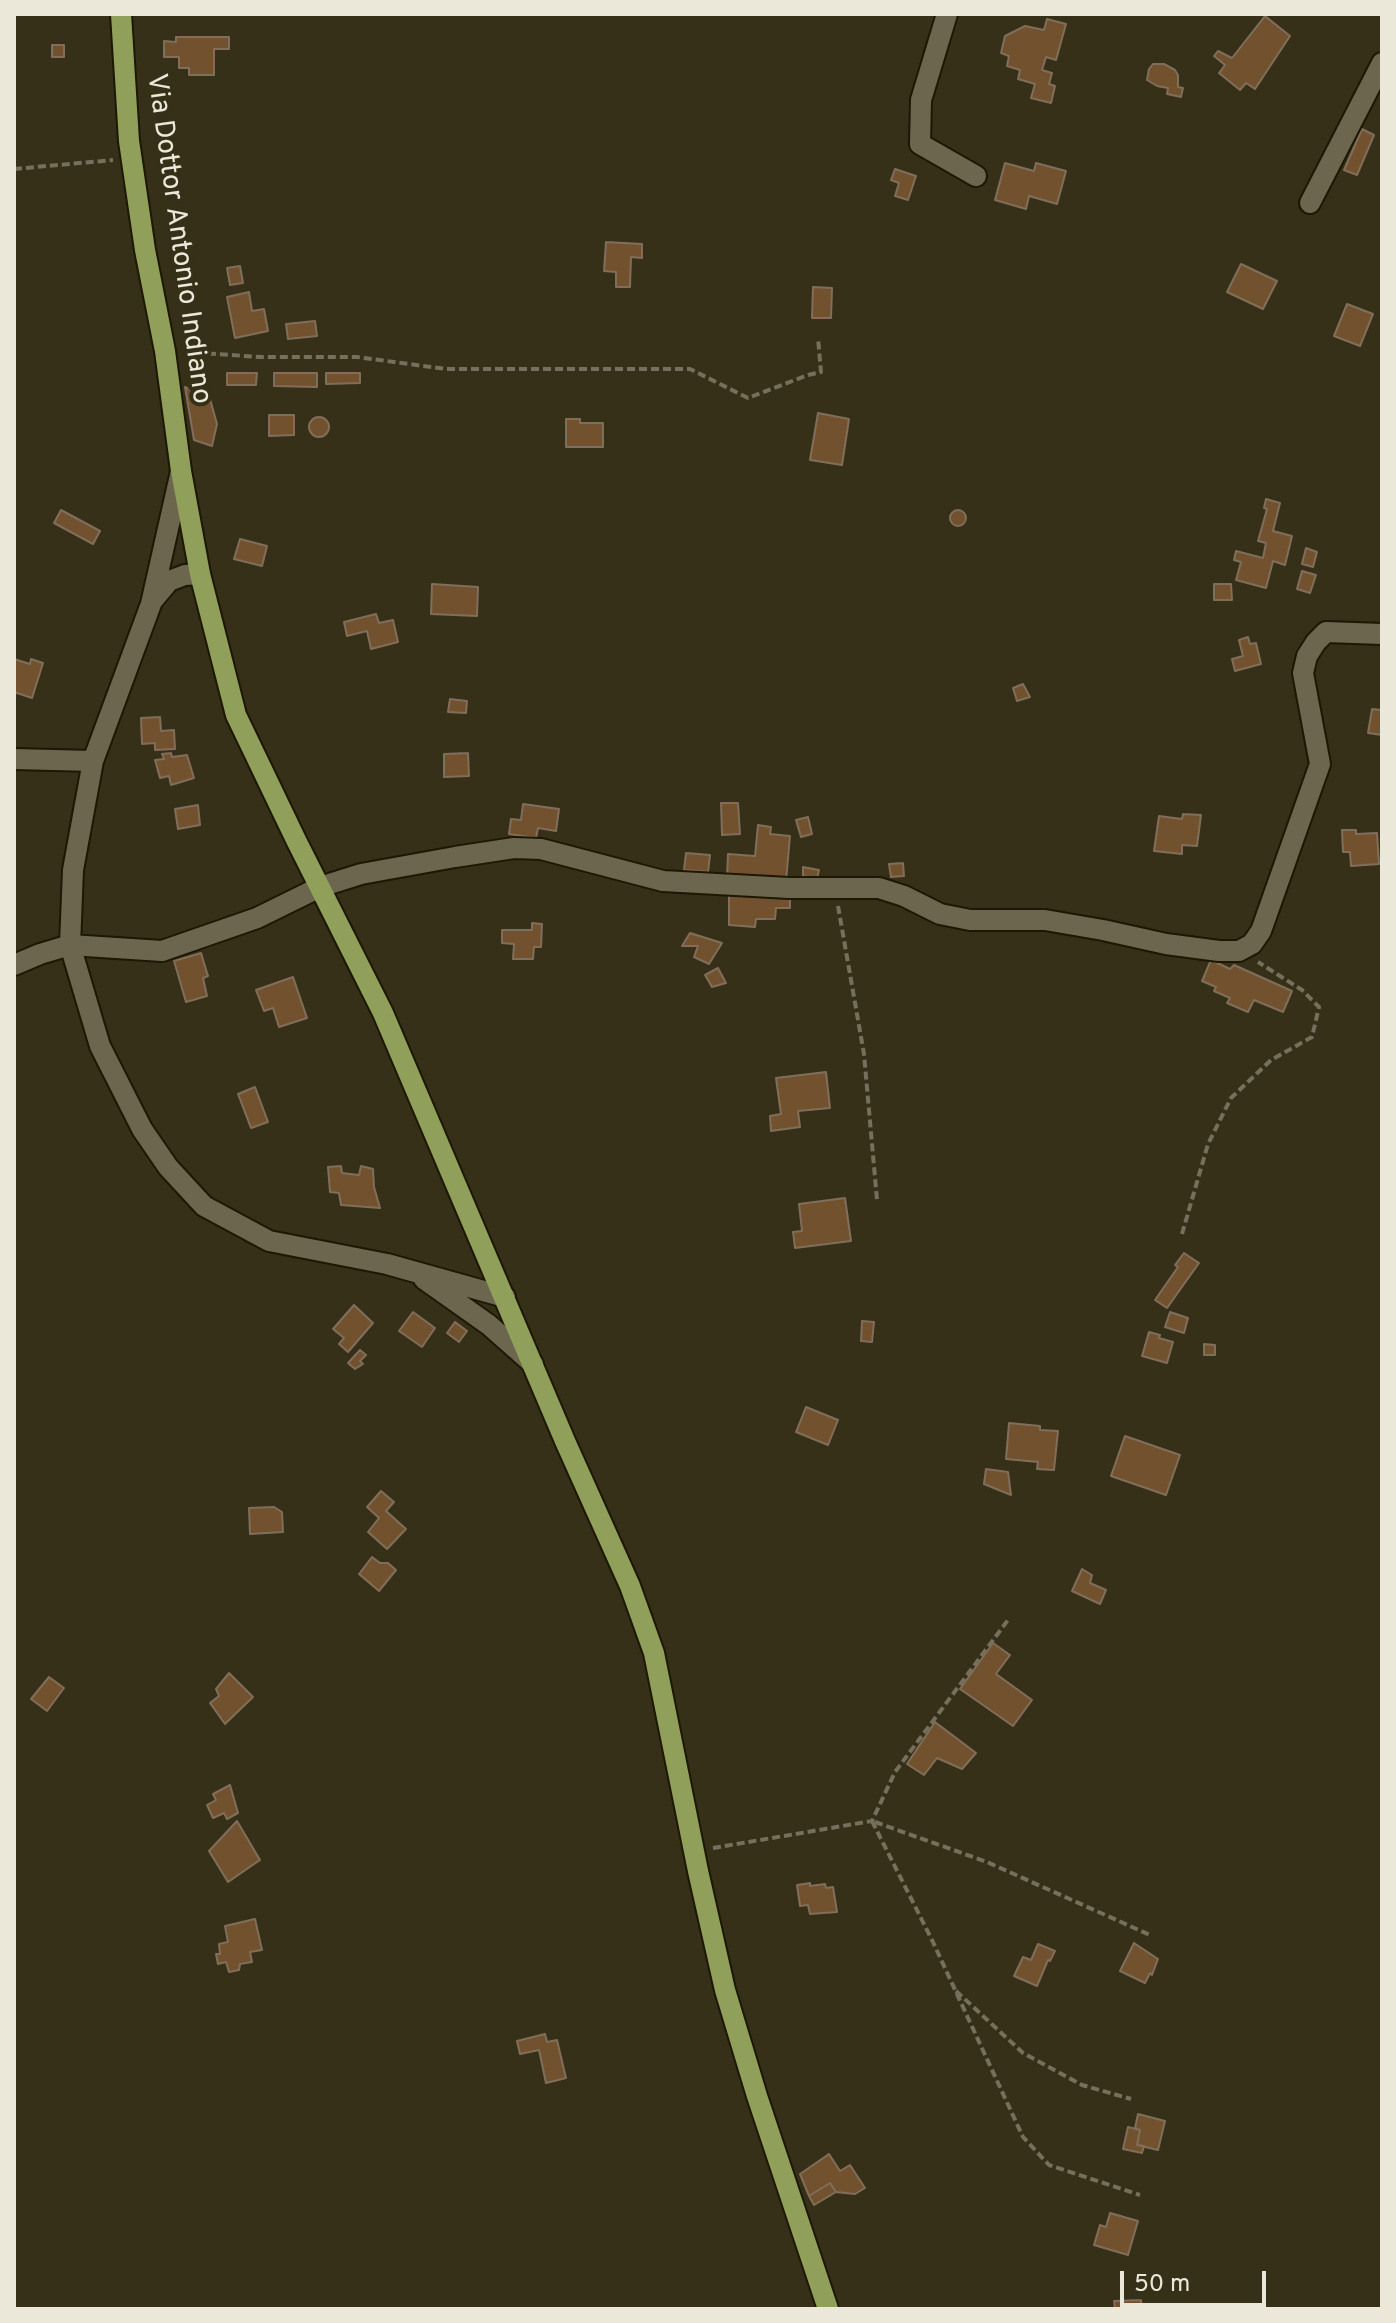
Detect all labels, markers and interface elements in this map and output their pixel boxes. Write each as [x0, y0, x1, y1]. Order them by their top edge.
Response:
street label: Via Dottor Antonio Indiano [137, 72, 217, 406]
scale bar [1124, 2255, 1270, 2305]
text: 50 m [1134, 2270, 1190, 2300]

